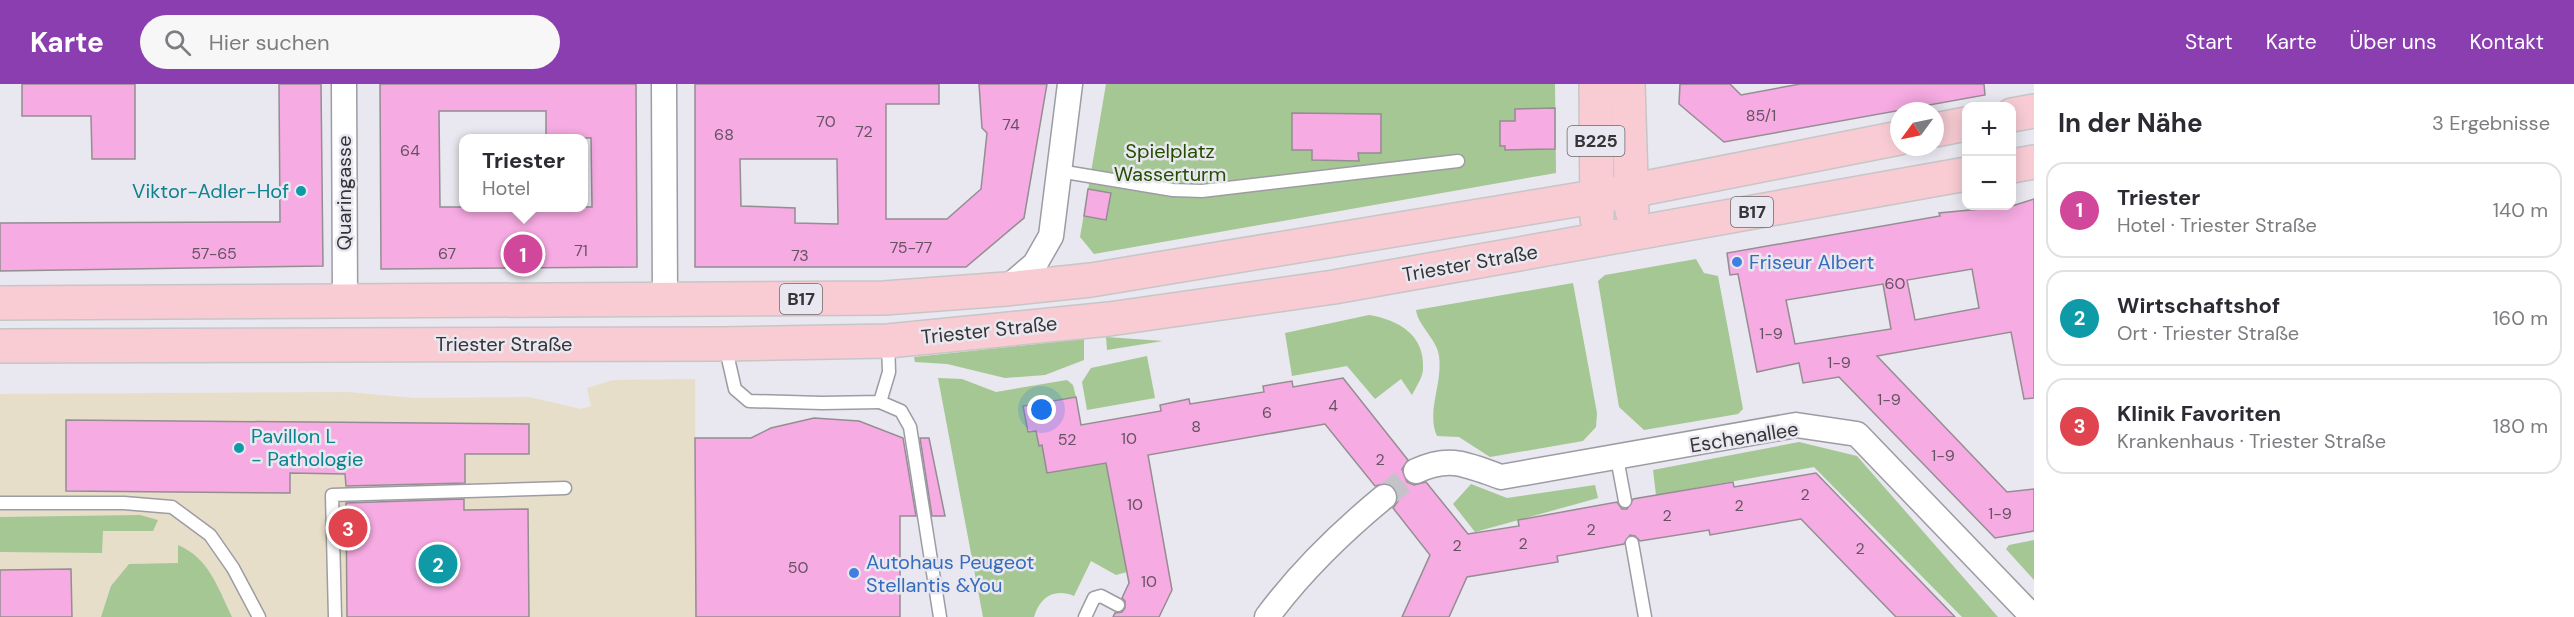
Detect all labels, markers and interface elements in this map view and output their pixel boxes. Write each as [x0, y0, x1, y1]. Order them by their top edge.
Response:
search box [140, 15, 560, 69]
text: Karte [30, 24, 104, 61]
icon: search [161, 26, 194, 59]
text: Hier suchen [209, 28, 330, 57]
text: Start [2185, 28, 2233, 56]
text: Karte [2266, 28, 2317, 56]
text: Über uns [2350, 28, 2436, 56]
text: Kontakt [2469, 28, 2544, 56]
north arrow [1890, 102, 1944, 156]
map controls [1962, 102, 2016, 210]
button: + [1962, 102, 2016, 156]
house number: 85/1 [1746, 105, 1776, 126]
text: In der Nähe [2058, 106, 2203, 140]
text: 3 Ergebnisse [2432, 110, 2550, 136]
house number: 70 [816, 111, 836, 132]
house number: 74 [1002, 114, 1020, 135]
house number: 72 [855, 121, 873, 142]
house number: 68 [714, 124, 734, 145]
road number: B225 [1568, 126, 1624, 156]
popup [459, 134, 588, 212]
street label: Quaringasse [331, 136, 357, 250]
park label: Spielplatz Wasserturm [1114, 138, 1226, 187]
house number: 64 [400, 140, 420, 161]
text: Triester [482, 146, 565, 175]
button: − [1962, 156, 2016, 210]
text: Hotel [482, 175, 530, 201]
place label: Viktor-Adler-Hof [132, 178, 289, 204]
text: Triester [2117, 183, 2200, 212]
marker: Viktor-Adler-Hof [294, 184, 308, 198]
road number: B17 [1731, 197, 1773, 227]
text: 1 [2076, 197, 2083, 223]
text: 140 m [2493, 197, 2548, 223]
text: Hotel · Triester Straße [2117, 212, 2317, 238]
pin: 1 [504, 232, 542, 276]
house number: 75-77 [890, 237, 932, 258]
street label: Triester Straße [1400, 238, 1540, 288]
house number: 71 [574, 240, 588, 261]
house number: 57-65 [191, 243, 237, 264]
house number: 67 [438, 243, 456, 264]
house number: 73 [791, 245, 809, 266]
place label: Friseur Albert [1749, 249, 1874, 275]
marker: Friseur Albert [1730, 255, 1744, 269]
house number: 60 [1885, 273, 1906, 294]
road number: B17 [780, 284, 822, 314]
text: Wirtschaftshof [2117, 291, 2280, 320]
text: 2 [2074, 305, 2085, 331]
text: 160 m [2492, 305, 2548, 331]
street label: Triester Straße [920, 310, 1058, 350]
text: Ort · Triester Straße [2117, 320, 2299, 346]
house number: 1-9 [1759, 323, 1783, 344]
street label: Triester Straße [436, 331, 572, 357]
house number: 1-9 [1827, 352, 1851, 373]
house number: 1-9 [1877, 389, 1901, 410]
your location [1027, 395, 1056, 424]
house number: 4 [1328, 395, 1338, 416]
text: Klinik Favoriten [2117, 399, 2281, 428]
house number: 6 [1262, 402, 1272, 423]
text: 3 [2073, 413, 2086, 439]
text: 180 m [2493, 413, 2548, 439]
house number: 8 [1191, 416, 1201, 437]
street label: Eschenallee [1688, 416, 1800, 458]
place label: Pavillon L - Pathologie [251, 423, 363, 472]
house number: 10 [1121, 428, 1137, 449]
text: Krankenhaus · Triester Straße [2117, 428, 2386, 454]
house number: 52 [1058, 429, 1076, 450]
marker: Pavillon L - Pathologie [232, 441, 246, 455]
house number: 1-9 [1931, 445, 1955, 466]
house number: 2 [1375, 449, 1385, 470]
house number: 2 [1800, 484, 1810, 505]
house number: 10 [1127, 494, 1143, 515]
house number: 2 [1734, 495, 1744, 516]
house number: 1-9 [1988, 503, 2012, 524]
house number: 2 [1662, 505, 1672, 526]
pin: 3 [328, 506, 368, 550]
house number: 2 [1586, 519, 1596, 540]
house number: 2 [1518, 533, 1528, 554]
house number: 2 [1452, 535, 1462, 556]
house number: 2 [1855, 538, 1865, 559]
pin: 2 [418, 542, 458, 586]
place label: Autohaus Peugeot Stellantis &You [866, 549, 1035, 598]
house number: 50 [788, 557, 808, 578]
marker: Autohaus Peugeot Stellantis &You [847, 566, 861, 580]
house number: 10 [1141, 571, 1157, 592]

